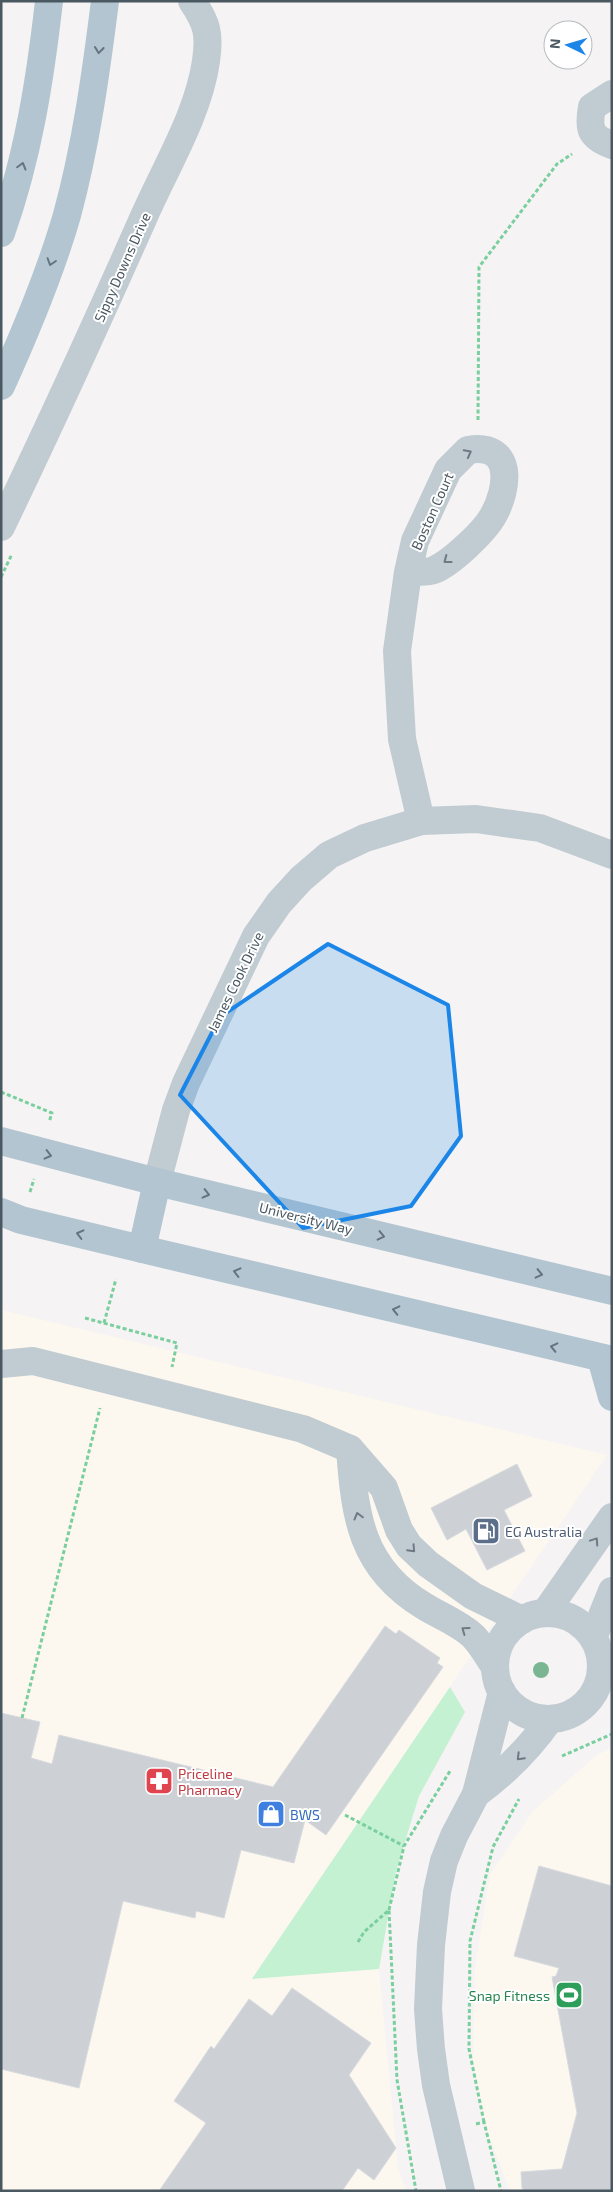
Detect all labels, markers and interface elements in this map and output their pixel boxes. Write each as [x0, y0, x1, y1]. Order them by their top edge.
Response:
north arrow [543, 20, 593, 70]
text: N [546, 38, 563, 50]
one-way arrow [94, 46, 105, 54]
one-way arrow [16, 163, 26, 171]
street label: Sippy Downs Drive [90, 210, 154, 324]
one-way arrow [47, 257, 57, 266]
one-way arrow [462, 449, 471, 459]
street label: Boston Court [407, 470, 457, 552]
one-way arrow [444, 555, 453, 563]
street label: James Cook Drive [203, 929, 267, 1035]
one-way arrow [44, 1149, 53, 1160]
one-way arrow [201, 1188, 210, 1199]
street label: University Way [258, 1198, 355, 1238]
one-way arrow [75, 1229, 84, 1240]
one-way arrow [376, 1230, 385, 1241]
one-way arrow [233, 1267, 242, 1278]
one-way arrow [534, 1268, 543, 1279]
one-way arrow [391, 1305, 400, 1316]
one-way arrow [549, 1342, 558, 1353]
one-way arrow [353, 1512, 364, 1520]
fuel station icon: EG Australia [471, 1516, 501, 1546]
place label: EG Australia [505, 1523, 582, 1540]
one-way arrow [589, 1538, 598, 1547]
one-way arrow [406, 1543, 415, 1552]
one-way arrow [461, 1627, 470, 1636]
one-way arrow [517, 1752, 526, 1761]
place label: Priceline Pharmacy [178, 1765, 242, 1798]
pharmacy icon: Priceline Pharmacy [144, 1766, 174, 1796]
shop icon: BWS [256, 1799, 286, 1829]
place label: BWS [290, 1806, 320, 1823]
sports icon: Snap Fitness [554, 1980, 584, 2010]
place label: Snap Fitness [469, 1987, 550, 2004]

